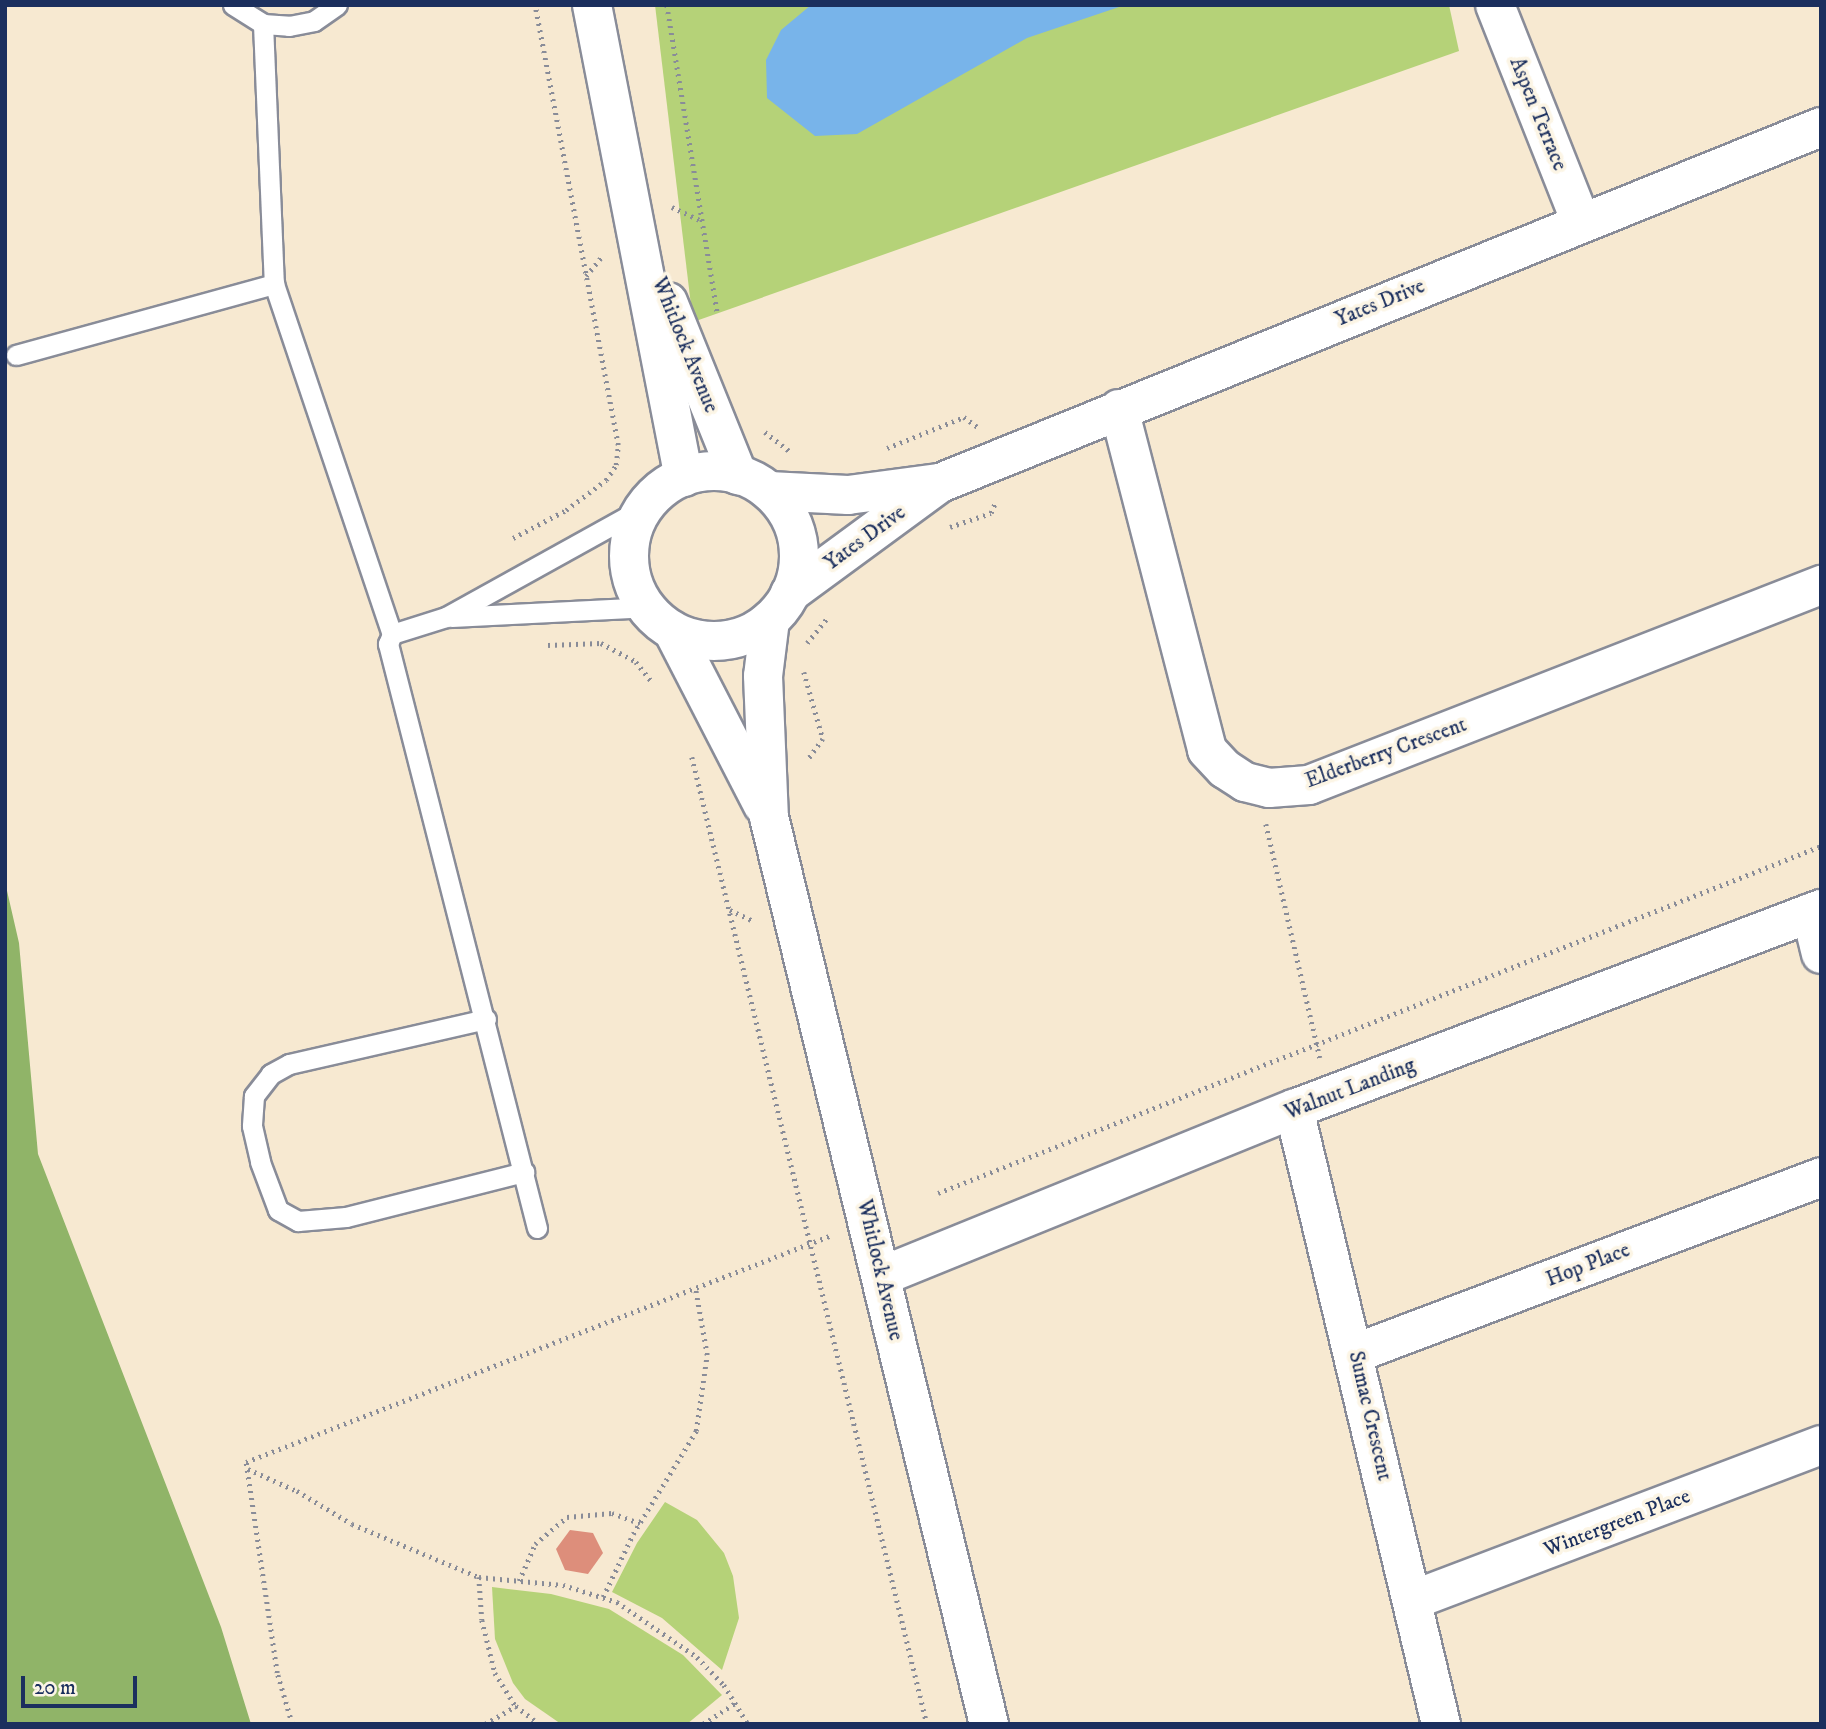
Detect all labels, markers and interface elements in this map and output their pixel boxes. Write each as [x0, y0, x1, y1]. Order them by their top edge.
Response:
street label: Aspen Terrace [1504, 54, 1572, 174]
street label: Whitlock Avenue [646, 274, 724, 416]
street label: Yates Drive [1331, 274, 1429, 332]
street label: Yates Drive [819, 500, 911, 576]
street label: Elderberry Crescent [1302, 712, 1470, 794]
street label: Walnut Landing [1281, 1053, 1419, 1125]
street label: Whitlock Avenue [852, 1197, 908, 1343]
street label: Hop Place [1543, 1238, 1633, 1292]
street label: Sumac Crescent [1343, 1349, 1397, 1483]
street label: Wintergreen Place [1540, 1484, 1694, 1562]
scale bar [24, 1662, 140, 1706]
text: 20 m [34, 1675, 76, 1701]

